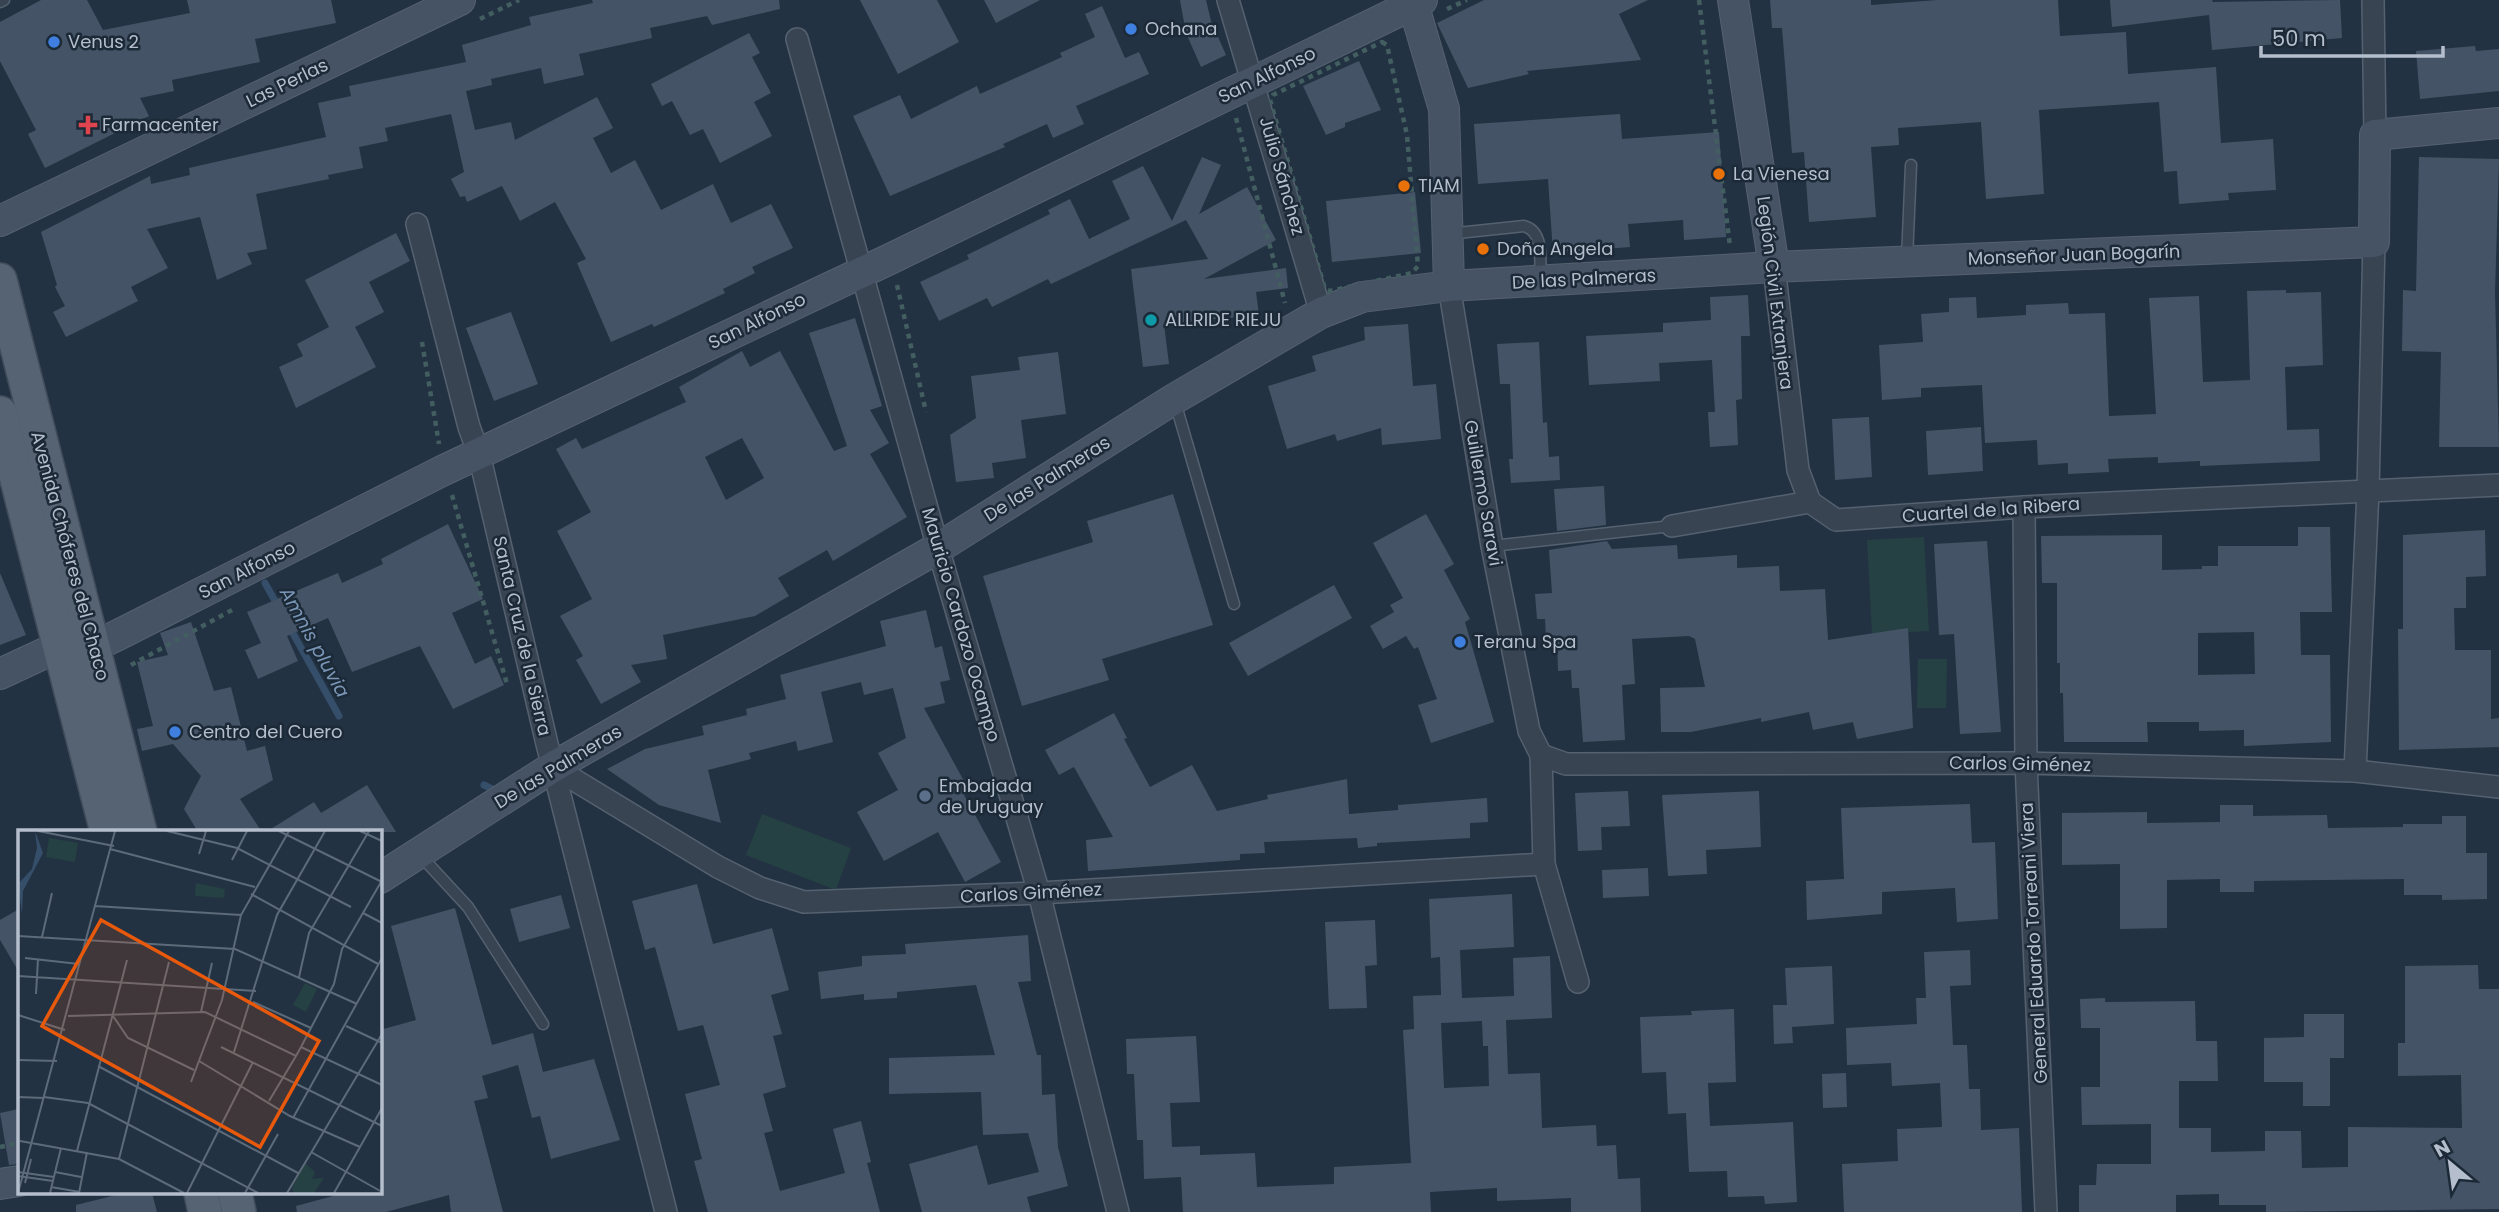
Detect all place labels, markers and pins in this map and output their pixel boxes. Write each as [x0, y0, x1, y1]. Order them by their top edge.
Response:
place label: Ochana [1145, 16, 1217, 41]
marker: Ochana [1123, 21, 1139, 37]
place label: Venus 2 [68, 29, 139, 54]
marker: Venus 2 [46, 34, 62, 50]
place label: Farmacenter [102, 112, 219, 137]
marker: Farmacenter [80, 117, 96, 133]
place label: La Vienesa [1733, 161, 1830, 186]
marker: La Vienesa [1711, 166, 1727, 182]
place label: TIAM [1418, 173, 1460, 198]
marker: TIAM [1396, 178, 1412, 194]
place label: Doña Angela [1497, 236, 1613, 261]
marker: Doña Angela [1475, 241, 1491, 257]
place label: ALLRIDE RIEJU [1165, 307, 1281, 332]
marker: ALLRIDE RIEJU [1143, 312, 1159, 328]
place label: Teranu Spa [1474, 629, 1577, 654]
marker: Teranu Spa [1452, 634, 1468, 650]
place label: Centro del Cuero [189, 719, 343, 744]
marker: Centro del Cuero [167, 724, 183, 740]
place label: Embajada de Uruguay [939, 773, 1044, 819]
marker: Embajada de Uruguay [917, 788, 933, 804]

